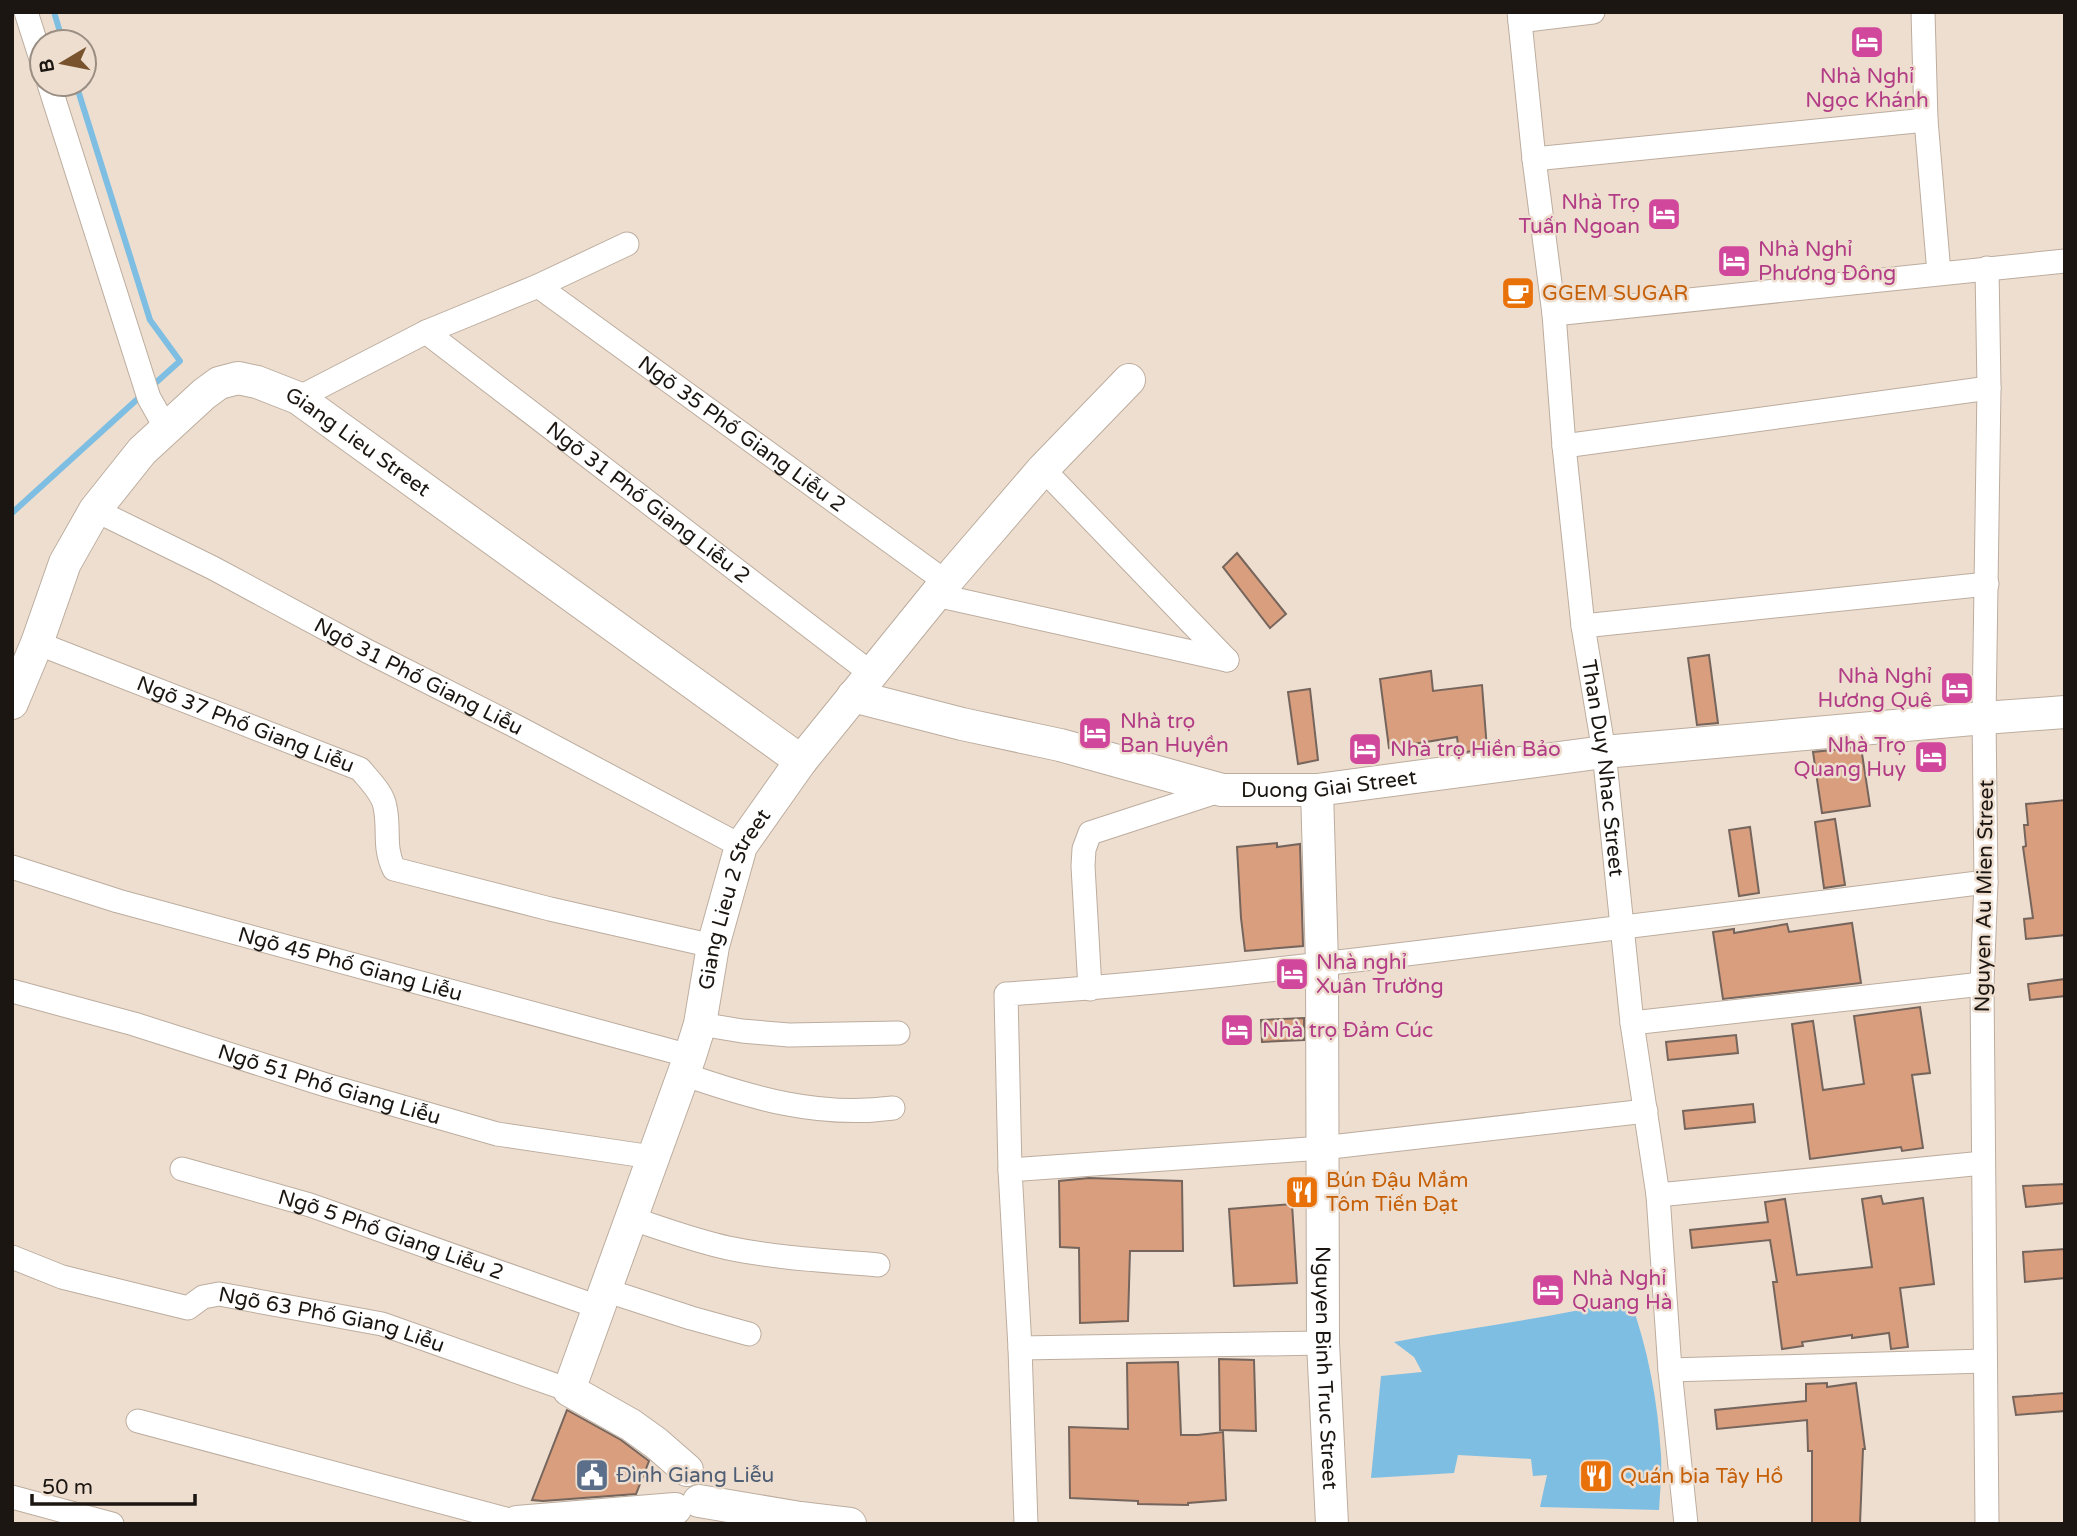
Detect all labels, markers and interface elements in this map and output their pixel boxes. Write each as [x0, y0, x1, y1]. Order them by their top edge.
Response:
hotel icon: Nhà Nghỉ Ngọc Khánh [1848, 23, 1886, 61]
north arrow [28, 28, 98, 98]
text: B [35, 57, 59, 74]
place label: Nhà Nghỉ Ngọc Khánh [1805, 64, 1929, 113]
place label: Nhà Trọ Tuấn Ngoan [1518, 190, 1640, 239]
hotel icon: Nhà Trọ Tuấn Ngoan [1645, 195, 1683, 233]
place label: Nhà Nghỉ Phương Đông [1758, 237, 1896, 286]
hotel icon: Nhà Nghỉ Phương Đông [1715, 242, 1753, 280]
cafe icon: GGEM SUGAR [1499, 274, 1537, 312]
place label: GGEM SUGAR [1542, 281, 1688, 306]
street label: Ngõ 35 Phố Giang Liễu 2 [633, 351, 850, 518]
street label: Giang Lieu Street [282, 382, 435, 502]
street label: Ngõ 31 Phố Giang Liễu 2 [541, 417, 755, 589]
street label: Ngõ 31 Phố Giang Liễu [310, 613, 527, 741]
street label: Than Duy Nhac Street [1576, 658, 1629, 878]
place label: Nhà Nghỉ Hương Quê [1818, 664, 1932, 713]
hotel icon: Nhà Nghỉ Hương Quê [1938, 669, 1976, 707]
street label: Ngõ 37 Phố Giang Liễu [133, 671, 358, 779]
place label: Nhà trọ Ban Huyền [1120, 709, 1229, 758]
hotel icon: Nhà trọ Ban Huyền [1076, 714, 1114, 752]
hotel icon: Nhà trọ Hiền Bảo [1346, 730, 1384, 768]
place label: Nhà Trọ Quang Huy [1793, 733, 1906, 782]
place label: Nhà trọ Hiền Bảo [1390, 737, 1561, 762]
hotel icon: Nhà Trọ Quang Huy [1912, 738, 1950, 776]
street label: Duong Giai Street [1241, 765, 1418, 803]
street label: Nguyen Au Mien Street [1970, 779, 1999, 1013]
street label: Giang Lieu 2 Street [694, 804, 776, 992]
street label: Ngõ 45 Phố Giang Liễu [235, 922, 465, 1007]
place label: Nhà nghỉ Xuân Trường [1316, 950, 1444, 999]
hotel icon: Nhà nghỉ Xuân Trường [1273, 955, 1311, 993]
hotel icon: Nhà trọ Đảm Cúc [1218, 1011, 1256, 1049]
place label: Nhà trọ Đảm Cúc [1262, 1018, 1433, 1043]
street label: Ngõ 51 Phố Giang Liễu [215, 1039, 444, 1130]
place label: Bún Đậu Mắm Tôm Tiến Đạt [1326, 1168, 1468, 1217]
restaurant icon: Bún Đậu Mắm Tôm Tiến Đạt [1283, 1173, 1321, 1211]
street label: Ngõ 5 Phố Giang Liễu 2 [275, 1185, 507, 1286]
street label: Nguyen Binh Truc Street [1310, 1246, 1342, 1490]
place label: Nhà Nghỉ Quang Hà [1572, 1266, 1673, 1315]
hotel icon: Nhà Nghỉ Quang Hà [1529, 1271, 1567, 1309]
street label: Ngõ 63 Phố Giang Liễu [216, 1282, 448, 1358]
public building icon: Đình Giang Liễu [573, 1456, 611, 1494]
restaurant icon: Quán bia Tây Hồ [1577, 1457, 1615, 1495]
scale bar [32, 1462, 194, 1506]
place label: Đình Giang Liễu [616, 1463, 774, 1488]
place label: Quán bia Tây Hồ [1620, 1464, 1783, 1489]
text: 50 m [42, 1475, 93, 1500]

